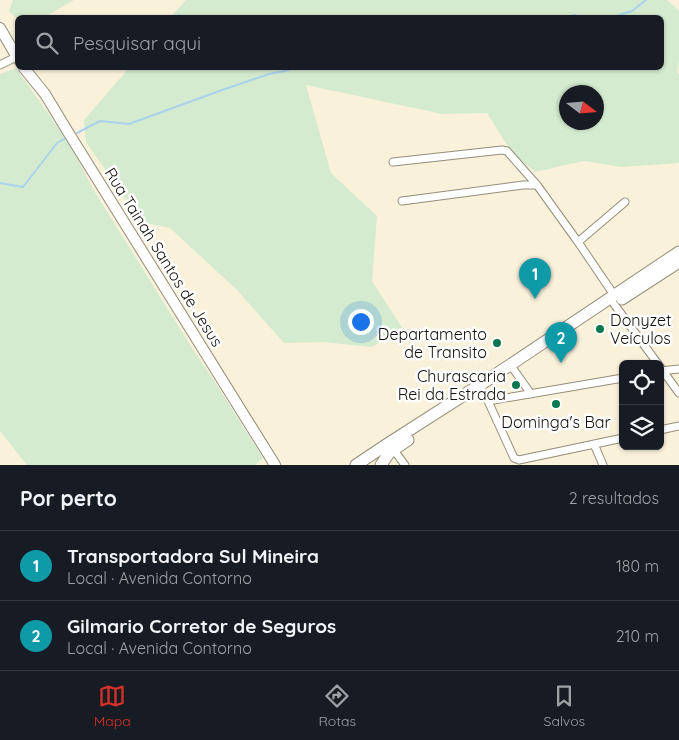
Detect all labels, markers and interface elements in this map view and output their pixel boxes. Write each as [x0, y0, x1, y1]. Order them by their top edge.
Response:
search box [15, 15, 664, 70]
icon: search [33, 29, 61, 57]
text: Pesquisar aqui [73, 31, 201, 55]
north arrow [559, 85, 604, 130]
street label: Rua Tainah Santos de Jesus [101, 164, 227, 350]
pin: 1 [519, 258, 551, 299]
your location [348, 309, 374, 335]
place label: Donyzet Veículos [610, 310, 672, 348]
pin: 2 [545, 322, 577, 363]
marker: Donyzet Veículos [594, 323, 606, 335]
place label: Departamento de Transito [378, 324, 487, 362]
marker: Departamento de Transito [491, 337, 503, 349]
map controls [619, 360, 664, 450]
button: locate [619, 360, 664, 405]
place label: Churascaria Rei da Estrada [398, 366, 506, 404]
marker: Churascaria Rei da Estrada [510, 379, 522, 391]
marker: Dominga's Bar [550, 398, 562, 410]
button: layers [619, 405, 664, 450]
place label: Dominga's Bar [501, 412, 611, 432]
text: Por perto [20, 485, 117, 511]
text: 2 resultados [569, 488, 659, 508]
text: Transportadora Sul Mineira [67, 544, 319, 568]
text: 1 [33, 556, 39, 576]
text: 180 m [616, 556, 659, 576]
text: Local · Avenida Contorno [67, 568, 252, 588]
text: Gilmario Corretor de Seguros [67, 614, 336, 638]
text: 2 [31, 626, 41, 646]
text: 210 m [616, 626, 659, 646]
text: Local · Avenida Contorno [67, 638, 252, 658]
tab: Mapa [94, 682, 131, 730]
tab: Rotas [318, 682, 356, 730]
tab: Salvos [544, 682, 585, 730]

